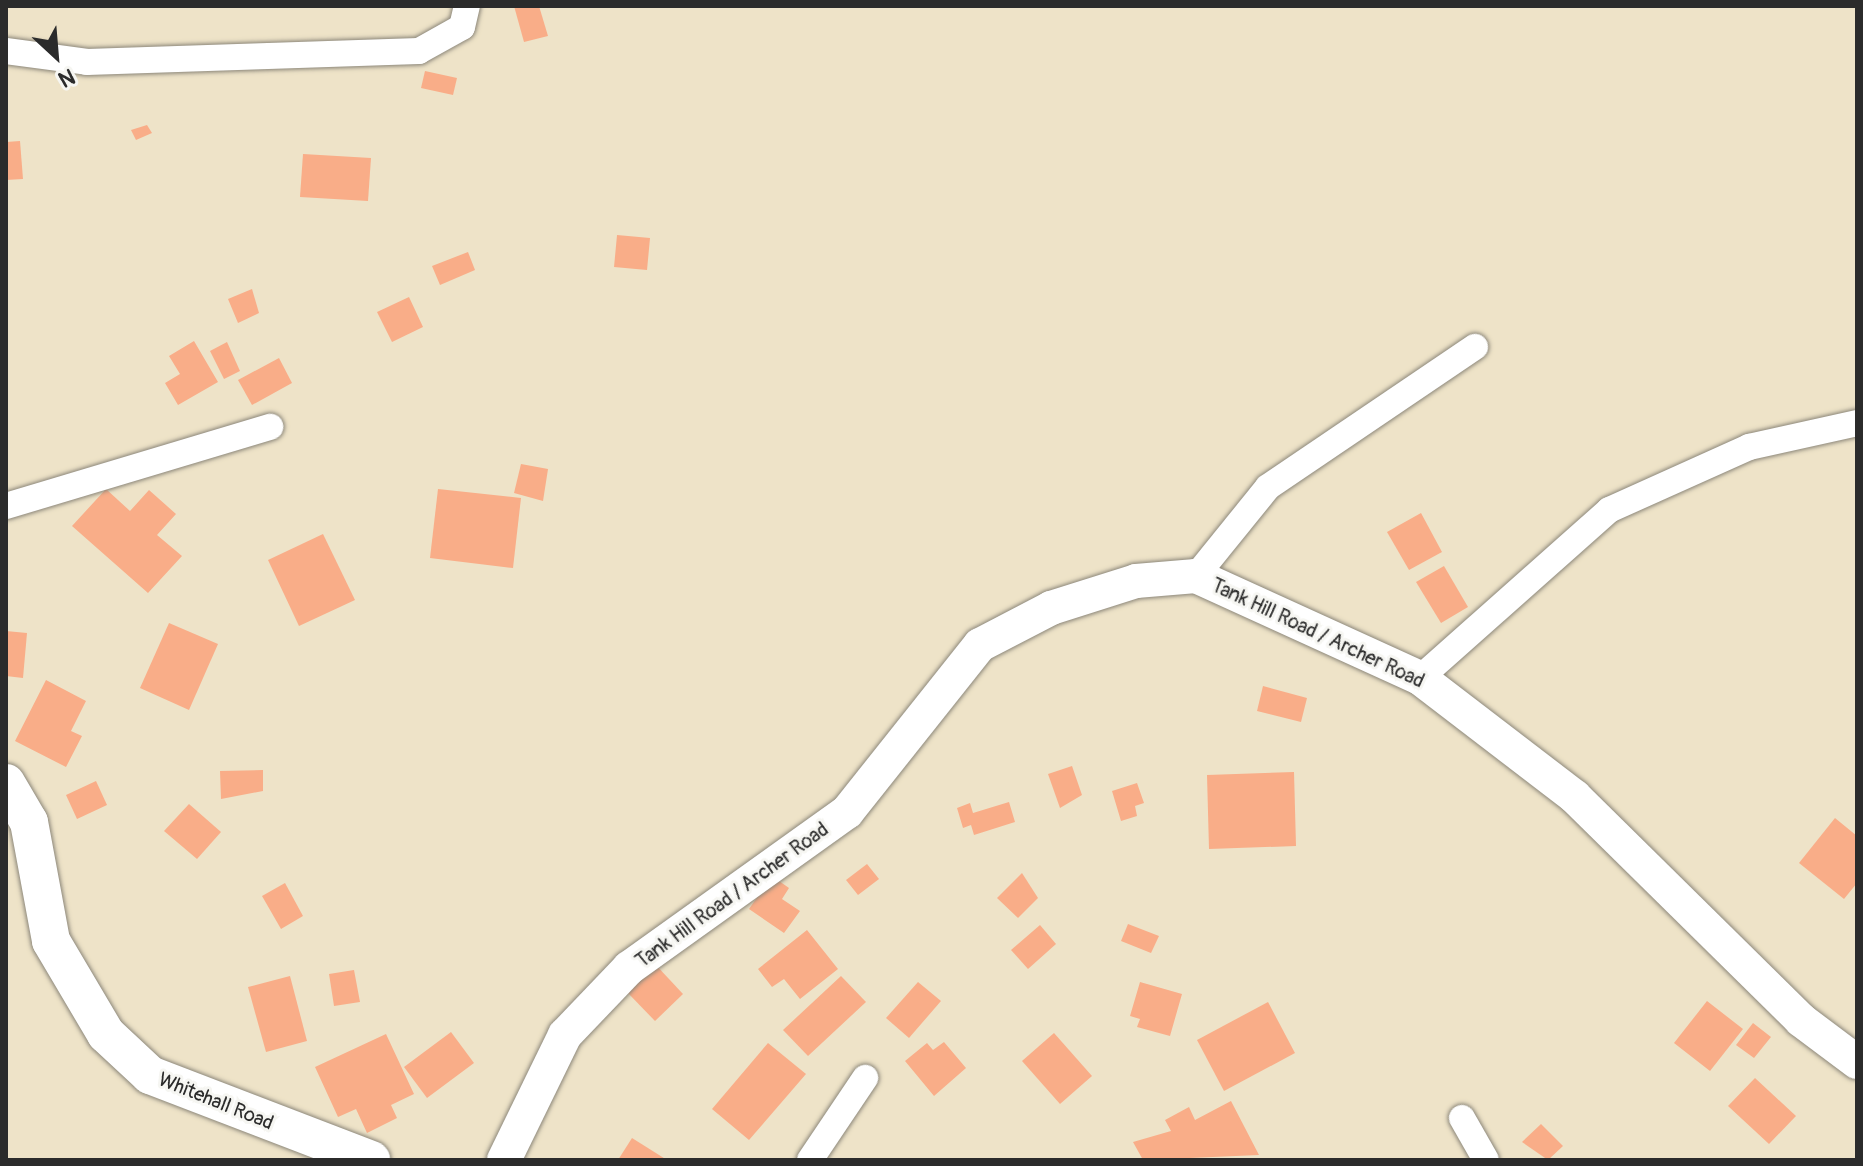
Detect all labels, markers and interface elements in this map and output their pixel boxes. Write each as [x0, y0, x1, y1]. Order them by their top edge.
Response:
north arrow [16, 16, 96, 96]
text: N [54, 62, 79, 93]
street label: Tank Hill Road / Archer Road [1208, 573, 1428, 693]
street label: Tank Hill Road / Archer Road [631, 817, 833, 973]
street label: Whitehall Road [155, 1067, 277, 1135]

